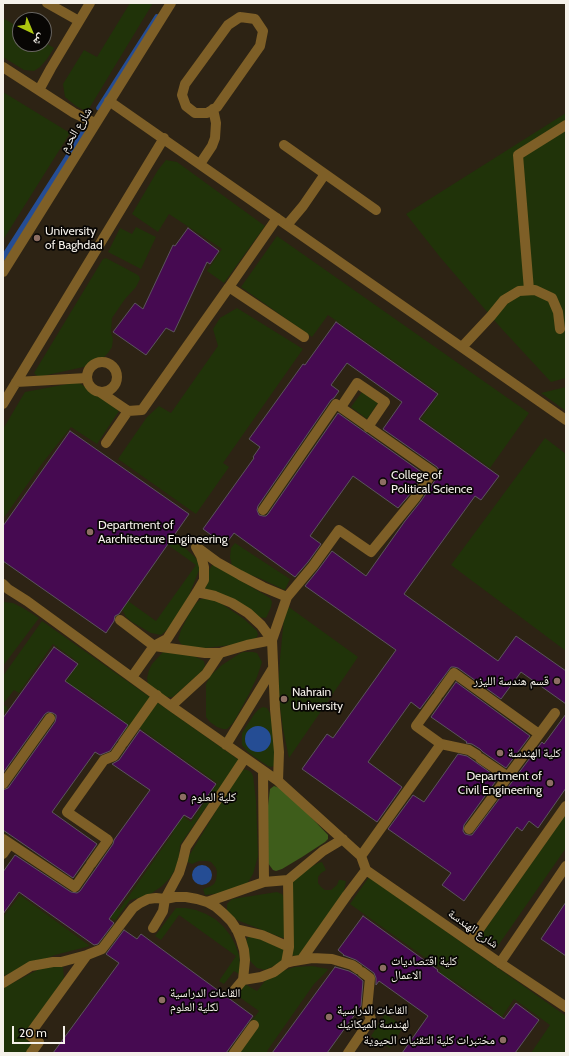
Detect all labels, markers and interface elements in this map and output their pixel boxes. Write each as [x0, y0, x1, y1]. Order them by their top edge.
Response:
north arrow [12, 12, 52, 52]
text: ش [31, 31, 49, 49]
street label: شارع الحرم [57, 105, 95, 155]
place label: University of Baghdad [45, 224, 103, 252]
marker: University of Baghdad [32, 233, 42, 243]
place label: College of Political Science [391, 468, 472, 496]
marker: College of Political Science [378, 477, 388, 487]
place label: Department of Aarchitecture Engineering [98, 518, 228, 546]
marker: Department of Aarchitecture Engineering [85, 527, 95, 537]
place label: قسم هندسة الليزر [474, 674, 549, 688]
marker: قسم هندسة الليزر [552, 676, 562, 686]
place label: Nahrain University [292, 685, 343, 713]
marker: Nahrain University [279, 694, 289, 704]
place label: كلية الهندسة [508, 746, 561, 760]
marker: كلية الهندسة [495, 748, 505, 758]
place label: Department of Civil Engineering [458, 769, 542, 797]
marker: Department of Civil Engineering [545, 778, 555, 788]
place label: كلية العلوم [191, 790, 236, 804]
marker: كلية العلوم [178, 792, 188, 802]
street label: شارع الهندسة [445, 906, 501, 952]
place label: كلية اقتصاديات الاعمال [391, 954, 457, 982]
marker: كلية اقتصاديات الاعمال [378, 963, 388, 973]
place label: القاعات الدراسية لكلية العلوم [170, 986, 240, 1014]
marker: القاعات الدراسية لكلية العلوم [157, 995, 167, 1005]
place label: القاعات الدراسية لهندسة الميكانيك [337, 1003, 409, 1031]
marker: القاعات الدراسية لهندسة الميكانيك [324, 1012, 334, 1022]
scale bar [14, 1018, 67, 1044]
text: 20 m [19, 1025, 47, 1040]
place label: مختبرات كلية التقنيات الحيوية [364, 1033, 495, 1047]
marker: مختبرات كلية التقنيات الحيوية [498, 1035, 508, 1045]

